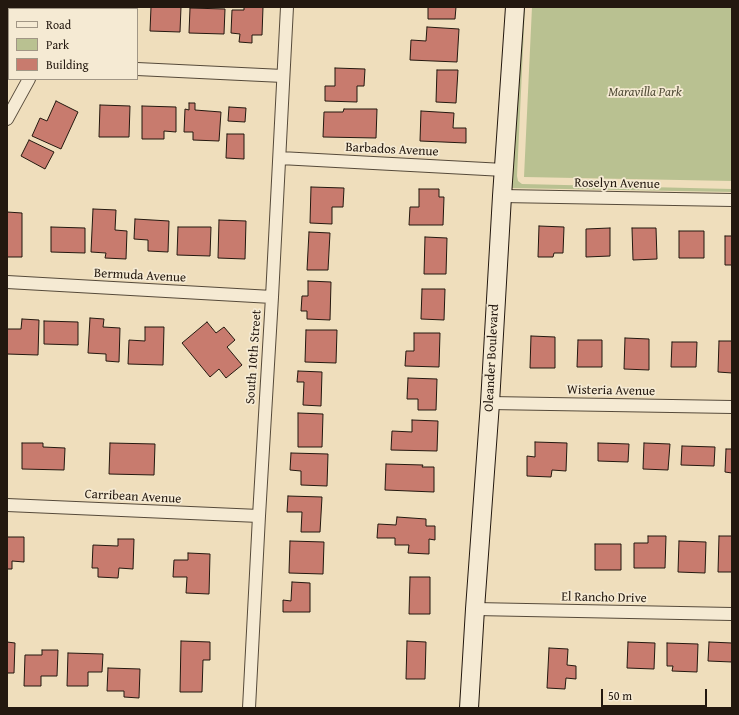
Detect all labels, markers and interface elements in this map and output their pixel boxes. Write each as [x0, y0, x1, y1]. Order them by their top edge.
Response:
legend [8, 8, 138, 80]
text: Road [46, 16, 71, 33]
text: Park [46, 36, 69, 53]
text: Building [46, 56, 89, 73]
park label: Maravilla Park [608, 85, 682, 101]
street label: Barbados Avenue [345, 140, 439, 160]
street label: Roselyn Avenue [574, 175, 660, 193]
street label: Bermuda Avenue [93, 266, 187, 286]
street label: Oleander Boulevard [481, 304, 503, 412]
street label: South 10th Street [243, 309, 265, 405]
street label: Wisteria Avenue [567, 382, 655, 400]
street label: Carribean Avenue [84, 487, 182, 507]
street label: El Rancho Drive [561, 589, 647, 607]
scale bar [603, 681, 709, 707]
text: 50 m [608, 687, 632, 704]

